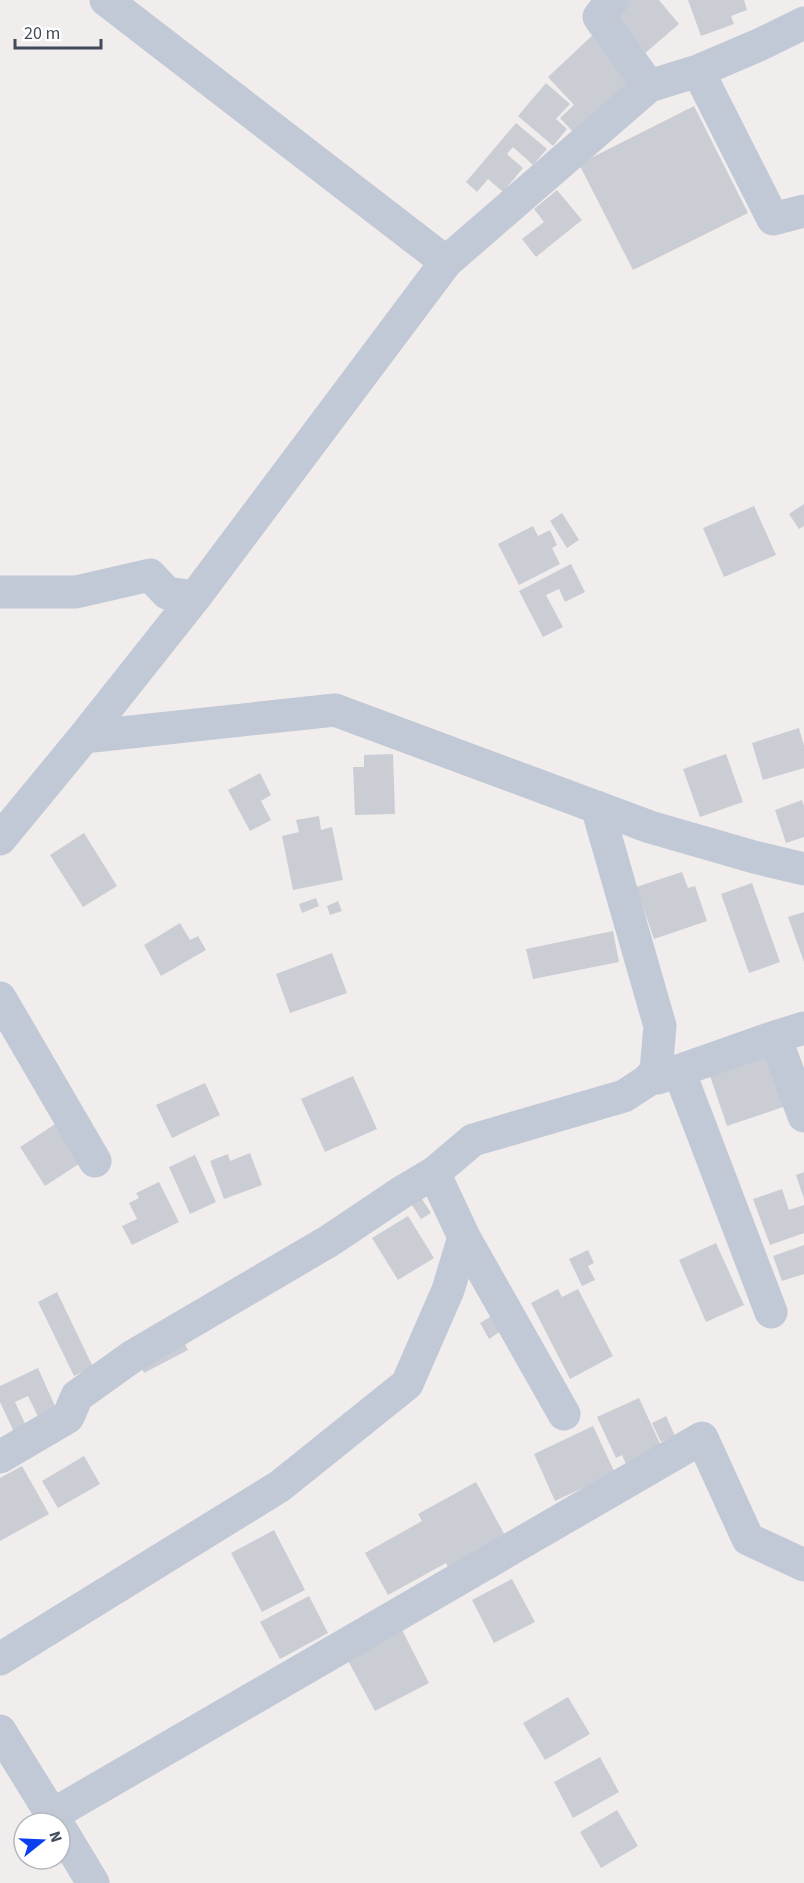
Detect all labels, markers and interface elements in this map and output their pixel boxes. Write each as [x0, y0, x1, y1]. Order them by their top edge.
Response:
scale bar [15, 12, 100, 50]
text: 20 m [24, 21, 60, 46]
north arrow [12, 1811, 72, 1871]
text: N [43, 1828, 67, 1845]

